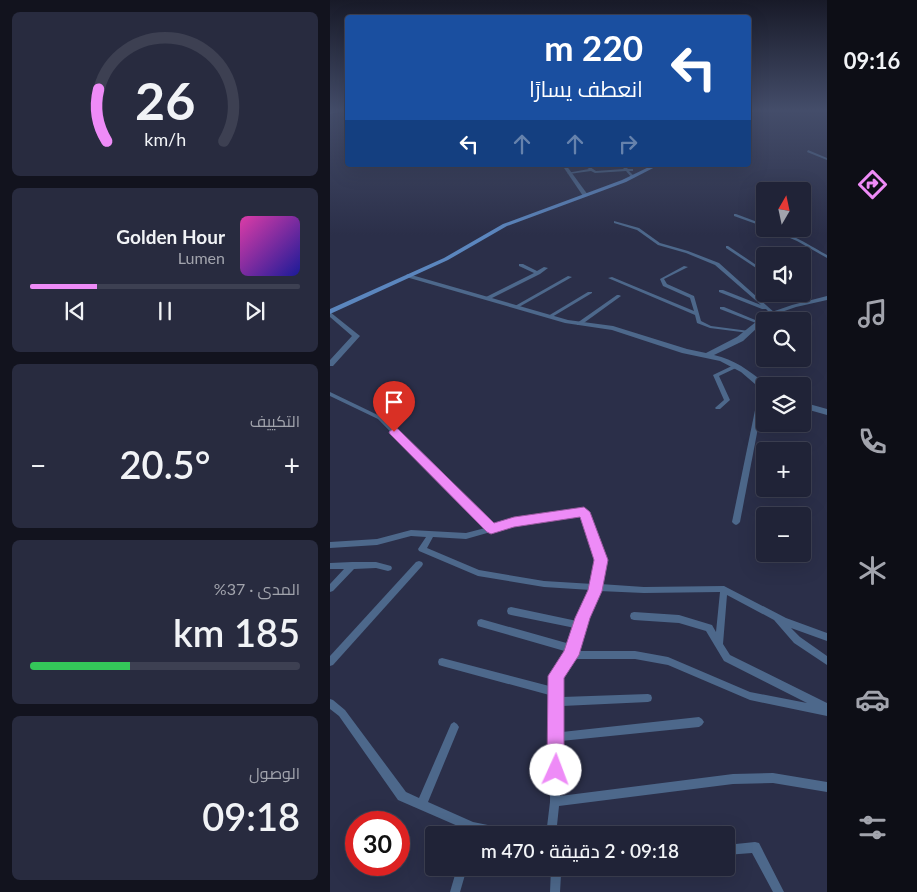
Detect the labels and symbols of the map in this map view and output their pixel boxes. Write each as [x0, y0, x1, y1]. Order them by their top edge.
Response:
north arrow [756, 182, 811, 238]
pin [373, 381, 415, 432]
position arrow [529, 743, 581, 795]
speed limit sign: 30 [345, 811, 410, 876]

